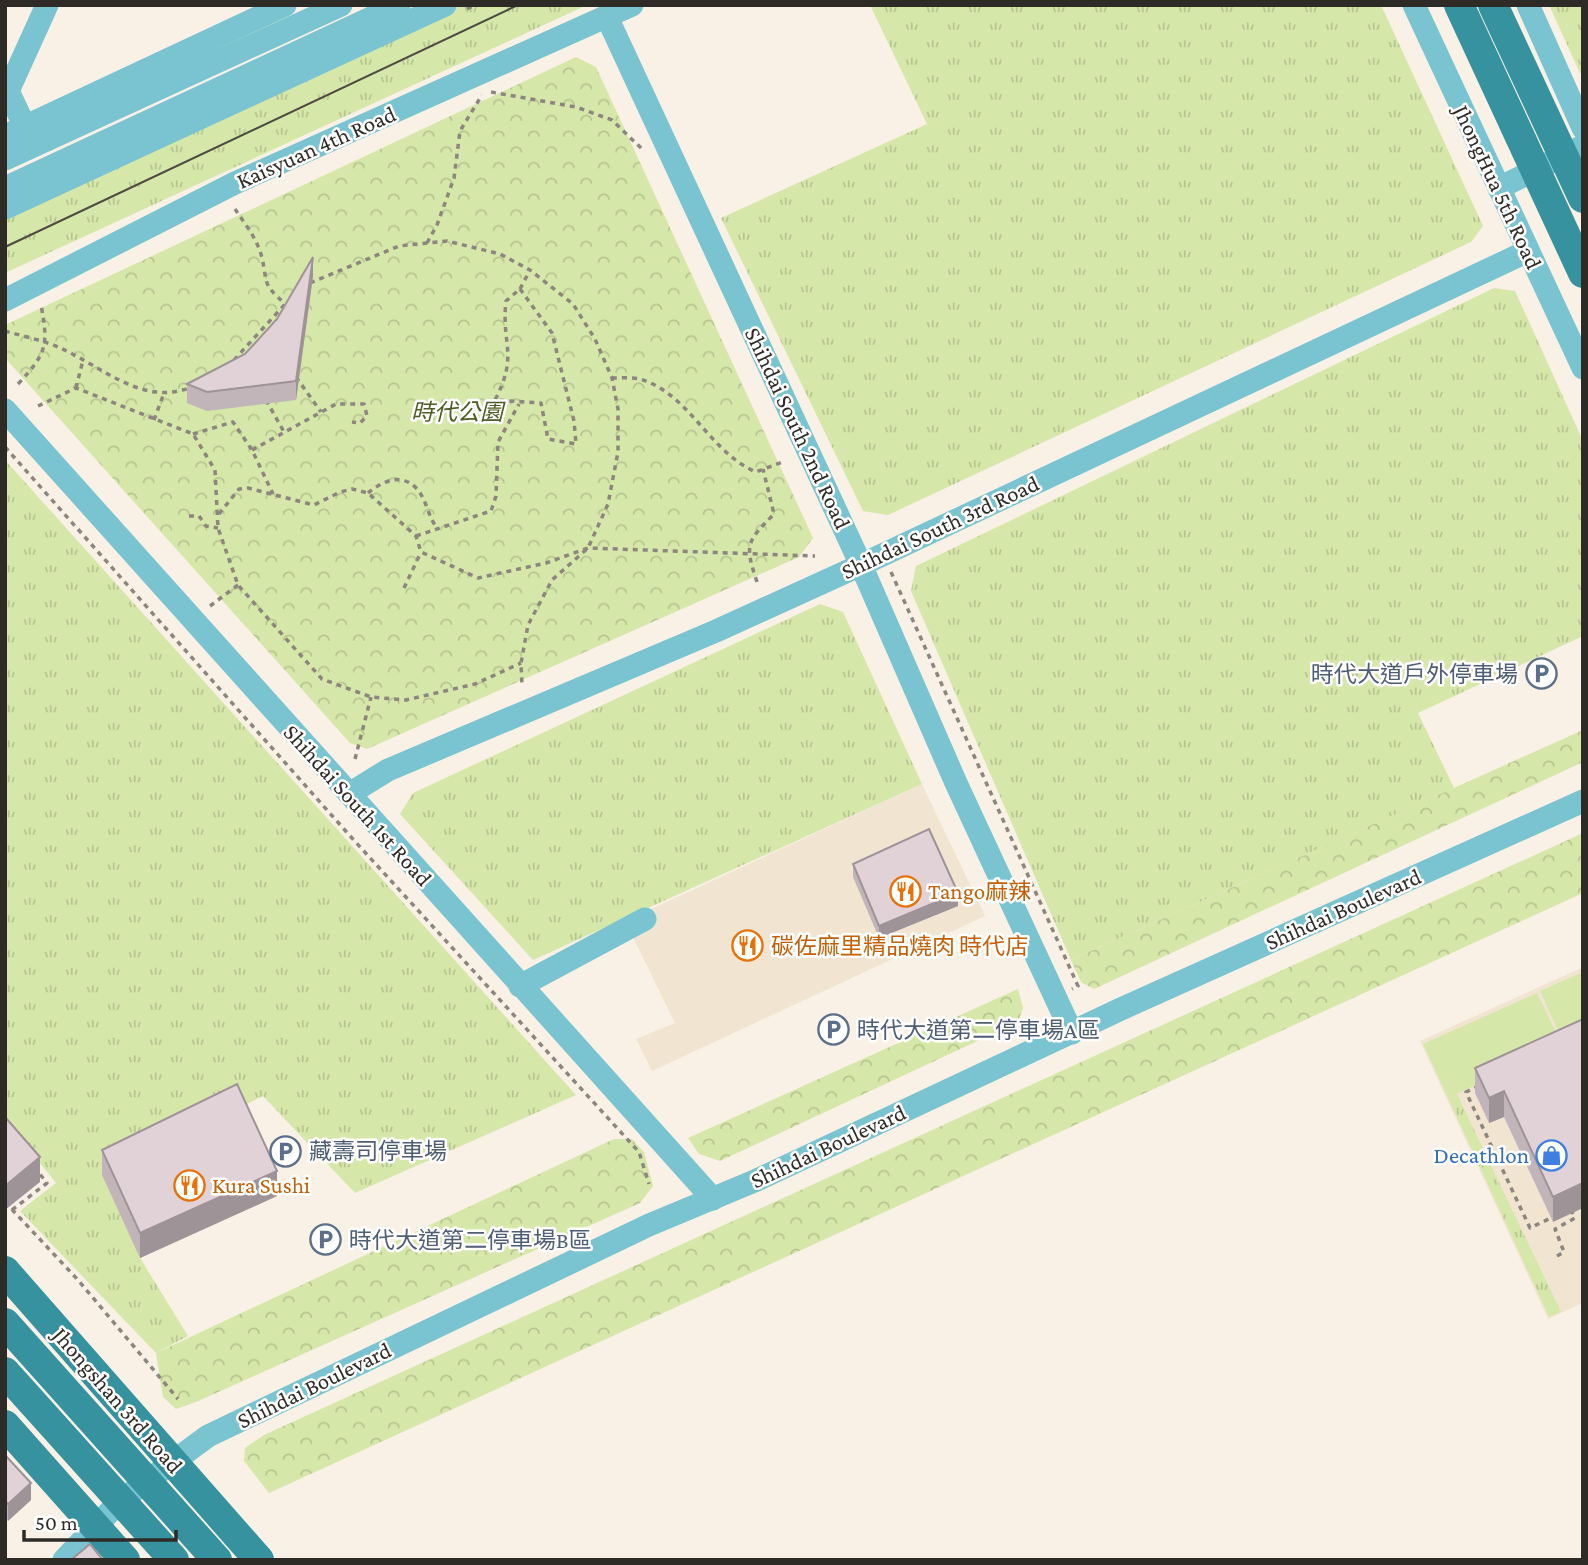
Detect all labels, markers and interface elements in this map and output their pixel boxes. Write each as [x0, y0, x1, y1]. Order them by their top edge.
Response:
street label: JhongHua 5th Road [1448, 99, 1547, 273]
street label: Kaisyuan 4th Road [232, 100, 400, 194]
street label: Shihdai South 2nd Road [740, 323, 856, 533]
park label: 時代公園 [411, 399, 506, 425]
street label: Shihdai South 3rd Road [837, 470, 1043, 584]
parking icon: 時代大道戶外停車場 [1524, 657, 1558, 691]
place label: 時代大道戶外停車場 [1311, 661, 1518, 687]
street label: Shihdai South 1st Road [279, 719, 437, 891]
street label: Shihdai Boulevard [1261, 863, 1425, 955]
restaurant icon: Tango麻辣 [888, 874, 922, 908]
place label: Tango麻辣 [928, 878, 1031, 904]
restaurant icon: 碳佐麻里精品燒肉 時代店 [731, 929, 765, 963]
place label: 碳佐麻里精品燒肉 時代店 [771, 933, 1028, 959]
parking icon: 時代大道第二停車場A區 [817, 1013, 851, 1047]
place label: 時代大道第二停車場A區 [857, 1017, 1100, 1043]
street label: Shihdai Boulevard [746, 1099, 910, 1193]
parking icon: 藏壽司停車場 [269, 1134, 303, 1168]
place label: 藏壽司停車場 [309, 1138, 447, 1164]
shop icon: Decathlon [1535, 1138, 1569, 1172]
place label: Decathlon [1434, 1142, 1529, 1168]
restaurant icon: Kura Sushi [172, 1168, 206, 1202]
place label: Kura Sushi [212, 1172, 310, 1198]
parking icon: 時代大道第二停車場B區 [309, 1223, 343, 1257]
place label: 時代大道第二停車場B區 [349, 1227, 592, 1253]
street label: Jhongshan 3rd Road [46, 1320, 188, 1478]
street label: Shihdai Boulevard [233, 1337, 395, 1433]
scale bar [24, 1498, 177, 1542]
text: 50 m [35, 1511, 78, 1535]

